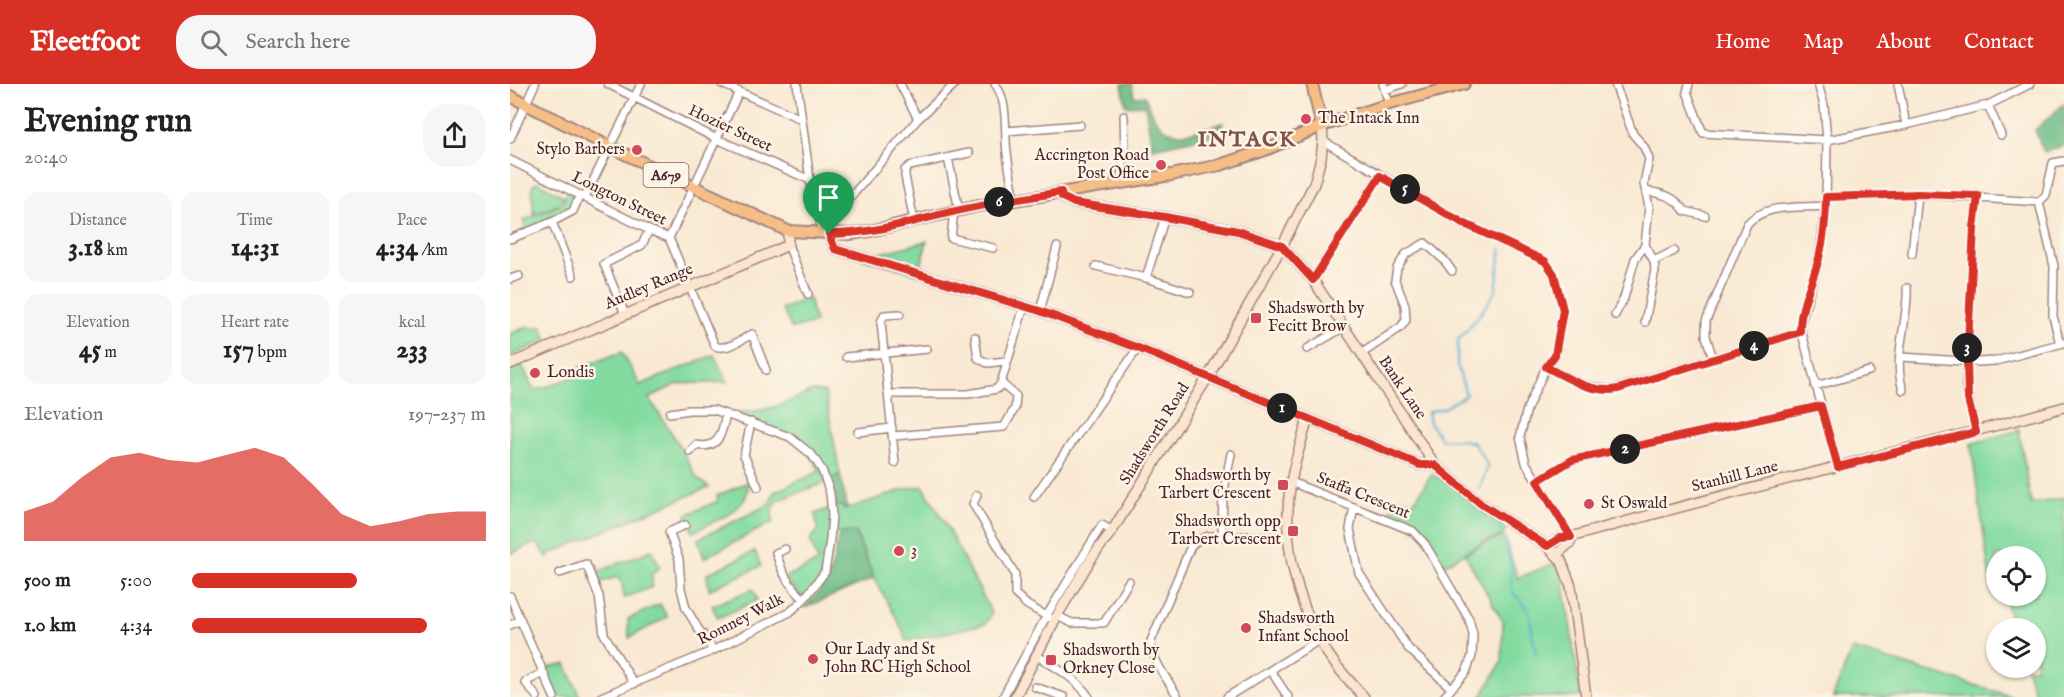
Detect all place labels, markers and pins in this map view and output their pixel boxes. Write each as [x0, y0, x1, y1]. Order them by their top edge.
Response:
place label: The Intack Inn [1318, 109, 1420, 129]
marker: The Intack Inn [1299, 112, 1313, 126]
place label: Stylo Barbers [536, 140, 625, 160]
marker: Stylo Barbers [630, 143, 644, 157]
place label: Accrington Road Post Office [1034, 146, 1149, 184]
marker: Accrington Road Post Office [1154, 158, 1168, 172]
pin [803, 172, 854, 234]
pin: 5 [1390, 174, 1420, 204]
pin: 6 [984, 187, 1014, 217]
place label: Shadsworth by Fecitt Brow [1268, 299, 1365, 337]
marker: Shadsworth by Fecitt Brow [1249, 311, 1263, 325]
pin: 4 [1739, 331, 1769, 361]
pin: 3 [1952, 333, 1982, 363]
place label: Londis [547, 363, 594, 383]
marker: Londis [528, 366, 542, 380]
pin: 1 [1267, 393, 1297, 423]
pin: 2 [1610, 434, 1640, 464]
place label: Shadsworth by Tarbert Crescent [1159, 466, 1272, 504]
marker: Shadsworth by Tarbert Crescent [1276, 478, 1290, 492]
place label: St Oswald [1601, 494, 1668, 514]
marker: St Oswald [1582, 497, 1596, 511]
place label: Shadsworth opp Tarbert Crescent [1169, 512, 1282, 550]
marker: Shadsworth opp Tarbert Crescent [1286, 524, 1300, 538]
place label: 3 [911, 541, 917, 561]
marker: 3 [892, 544, 906, 558]
place label: Shadsworth Infant School [1258, 609, 1349, 647]
marker: Shadsworth Infant School [1239, 621, 1253, 635]
place label: Our Lady and St John RC High School [823, 640, 971, 678]
place label: Shadsworth by Orkney Close [1063, 641, 1160, 679]
marker: Our Lady and St John RC High School [806, 652, 820, 666]
marker: Shadsworth by Orkney Close [1044, 653, 1058, 667]

